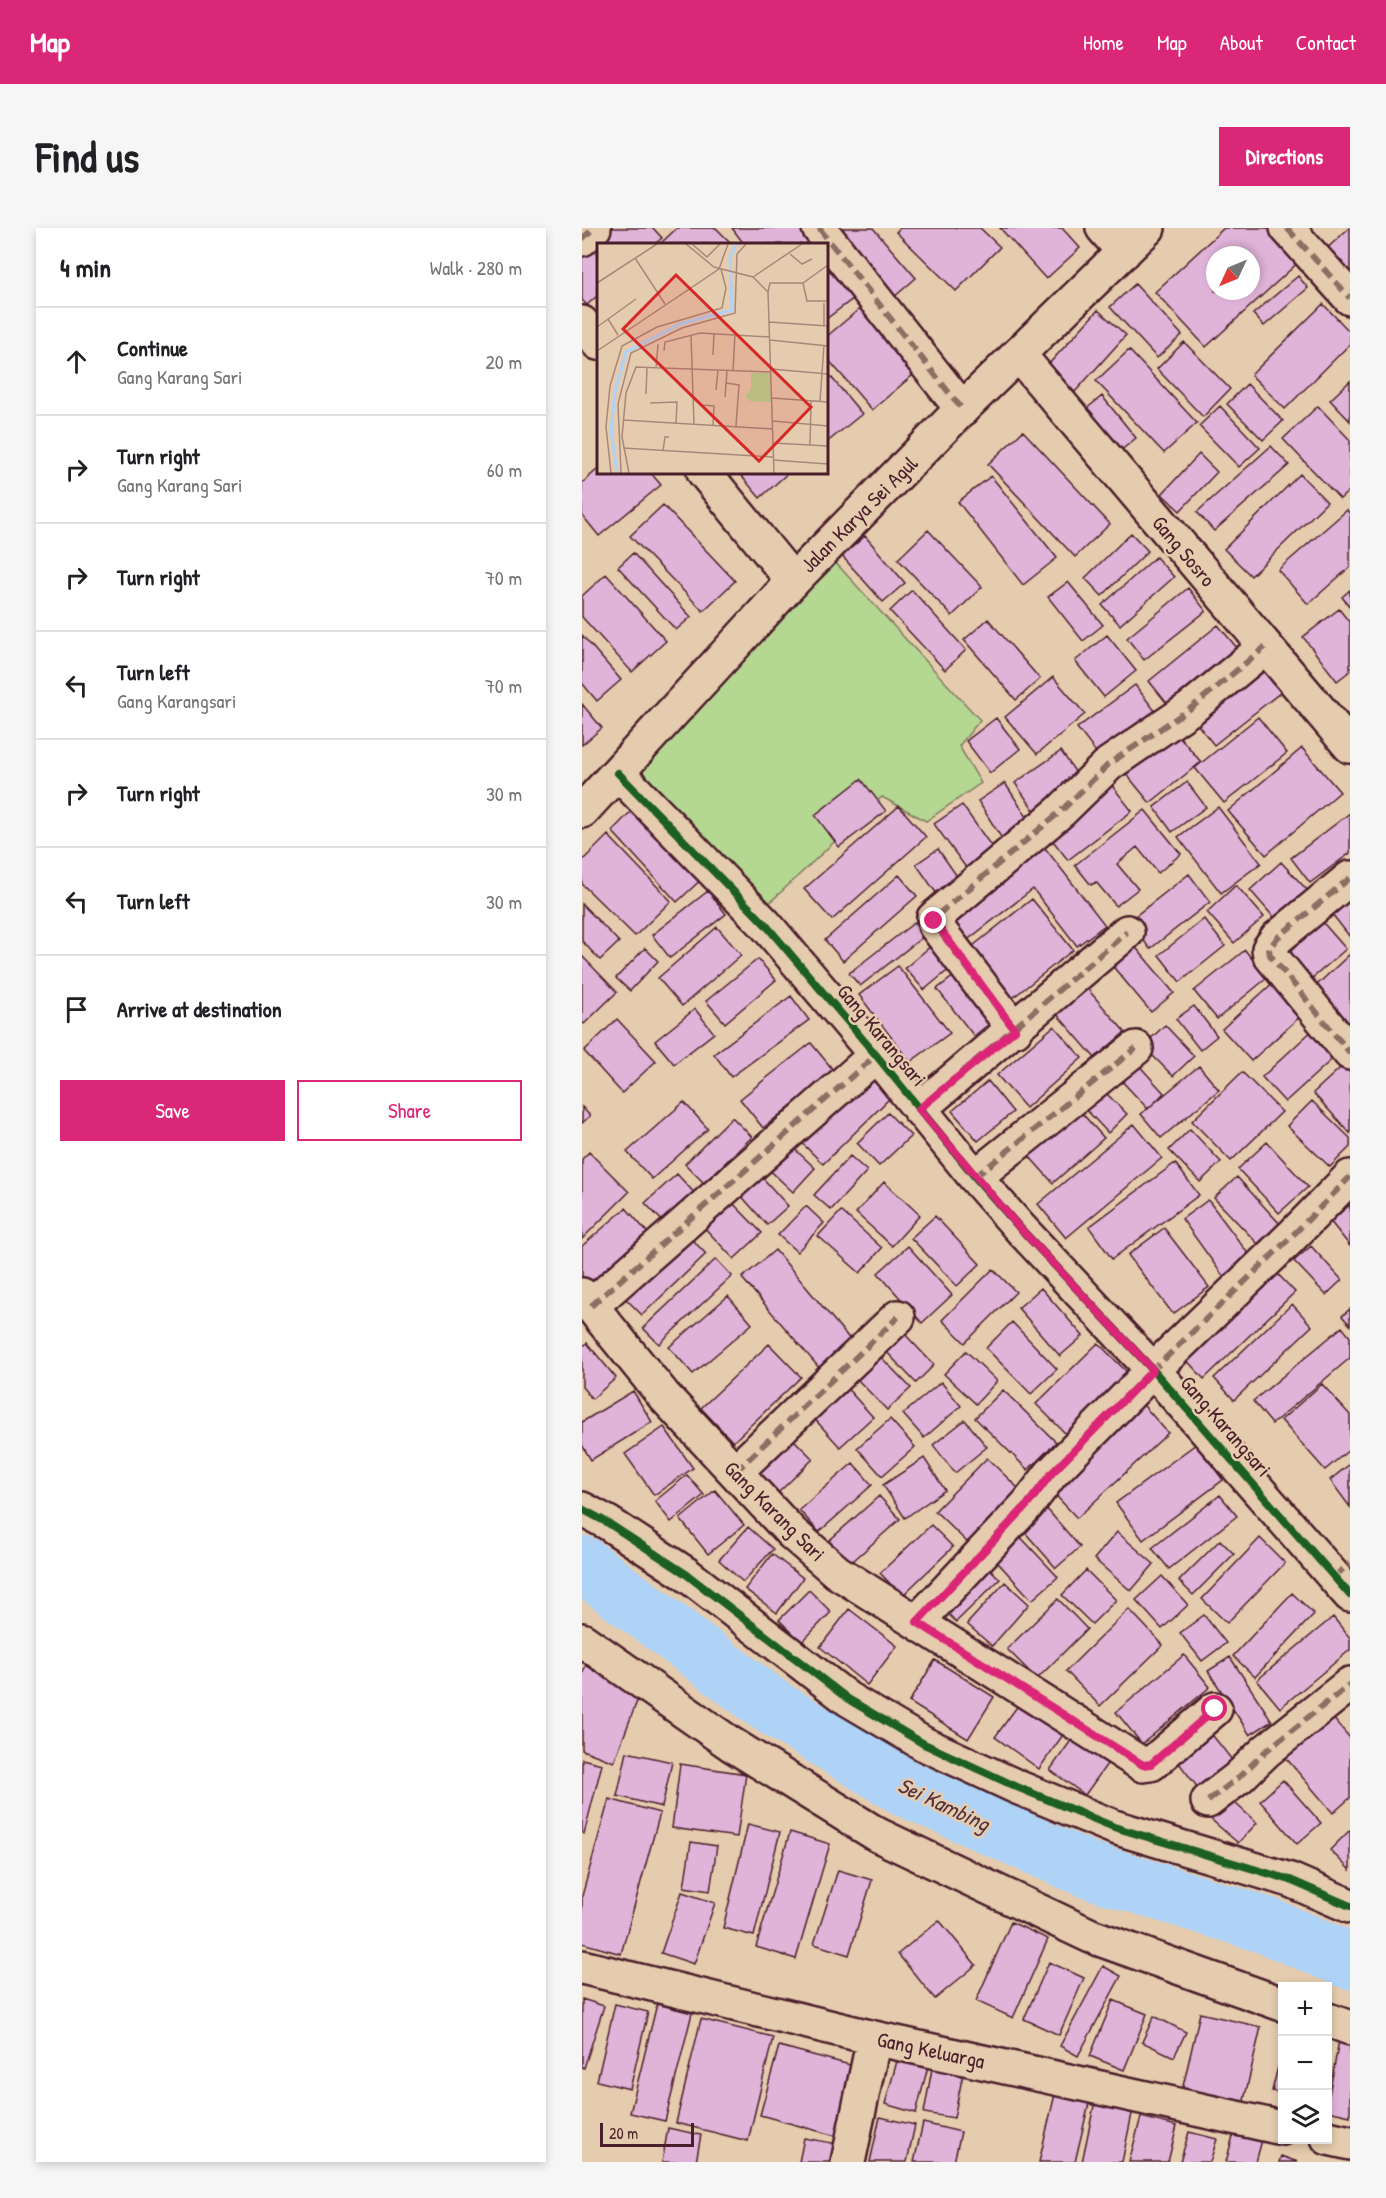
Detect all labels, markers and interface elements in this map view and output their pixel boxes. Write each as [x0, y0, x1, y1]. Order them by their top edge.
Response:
text: Map [30, 23, 70, 61]
text: Home [1083, 28, 1124, 57]
text: Map [1157, 28, 1187, 57]
text: About [1220, 28, 1263, 57]
text: Contact [1296, 28, 1356, 57]
button: Directions [1219, 127, 1350, 186]
text: Find us [36, 128, 139, 185]
inset map [597, 243, 828, 474]
north arrow [1206, 246, 1260, 300]
text: 4 min [60, 250, 111, 285]
text: Walk · 280 m [430, 254, 522, 281]
text: Continue [117, 333, 188, 363]
icon: ahead [60, 345, 93, 378]
text: 20 m [485, 348, 522, 375]
text: Gang Karang Sari [117, 363, 243, 390]
text: Turn right [117, 441, 200, 471]
street label: Jalan Karya Sei Agul [794, 449, 924, 579]
icon: right [60, 453, 93, 486]
text: 60 m [487, 456, 522, 483]
text: Gang Karang Sari [117, 471, 243, 498]
street label: Gang Sosro [1146, 509, 1222, 593]
icon: right [60, 561, 93, 594]
text: Turn right [117, 562, 200, 592]
text: 70 m [485, 564, 522, 591]
text: Turn left [117, 657, 190, 687]
icon: left [60, 669, 93, 702]
text: 70 m [485, 672, 522, 699]
text: Gang Karangsari [117, 687, 236, 714]
icon: right [60, 777, 93, 810]
text: Turn right [117, 778, 200, 808]
text: 30 m [486, 780, 522, 807]
icon: left [60, 885, 93, 918]
text: Turn left [117, 886, 190, 916]
text: 30 m [486, 888, 522, 915]
route end [920, 907, 946, 933]
street label: Gang Karangsari [831, 978, 933, 1092]
icon: arrive [60, 993, 93, 1026]
text: Arrive at destination [117, 994, 282, 1024]
button: Save [60, 1080, 285, 1141]
button: Share [297, 1080, 522, 1141]
street label: Gang Karangsari [1174, 1369, 1278, 1483]
street label: Gang Karang Sari [718, 1454, 832, 1568]
route start [1201, 1695, 1227, 1721]
water label: Sei Kambing [893, 1770, 996, 1839]
map controls [1278, 1982, 1332, 2144]
button: + [1278, 1982, 1332, 2036]
street label: Gang Keluarga [875, 2024, 987, 2076]
button: − [1278, 2036, 1332, 2090]
button: layers [1278, 2090, 1332, 2144]
scale bar [600, 2120, 694, 2148]
text: 20 m [609, 2122, 638, 2144]

